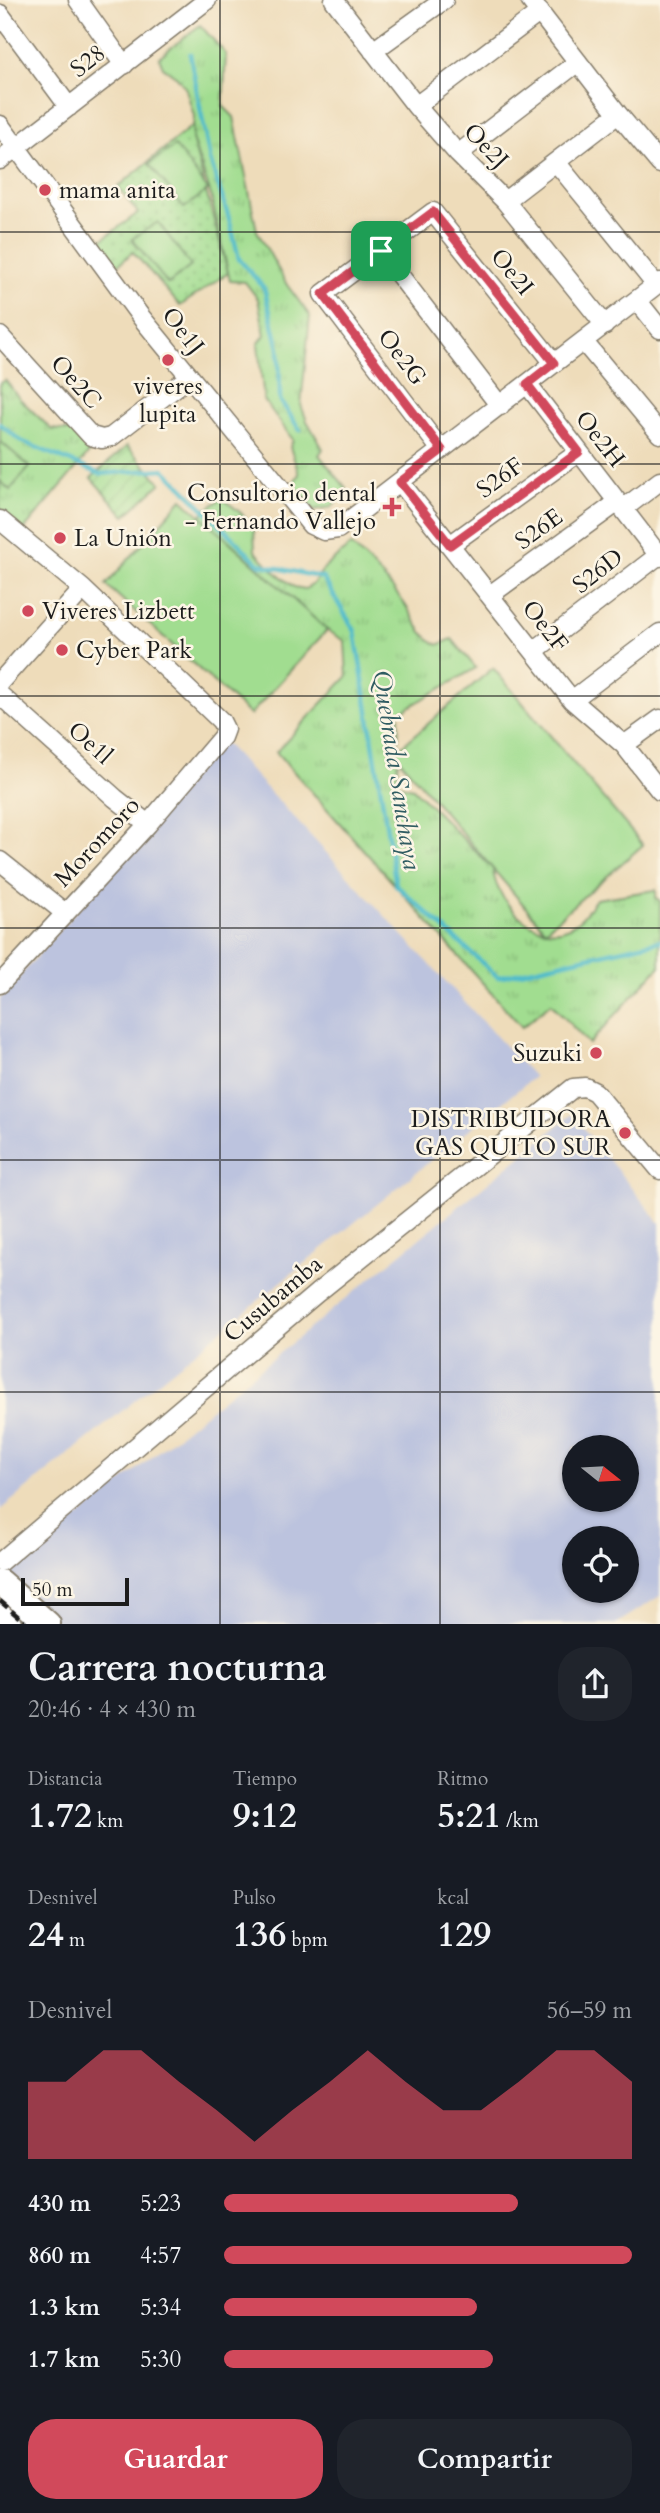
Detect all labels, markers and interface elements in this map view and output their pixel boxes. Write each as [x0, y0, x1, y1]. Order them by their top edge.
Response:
street label: S28 [63, 37, 113, 85]
street label: Oe2J [456, 116, 516, 176]
place label: mama anita [59, 174, 176, 207]
marker: mama anita [37, 182, 53, 198]
pin [351, 221, 411, 281]
icon: arrive [362, 232, 400, 270]
street label: Oe2I [483, 241, 541, 303]
street label: Oe1J [154, 300, 212, 362]
street label: Oe2G [370, 322, 434, 392]
street label: Oe2C [43, 348, 109, 416]
marker: viveres lupita [160, 352, 176, 368]
place label: viveres lupita [133, 370, 203, 431]
street label: Oe2H [567, 404, 633, 474]
street label: S26F [470, 450, 530, 506]
place label: Consultorio dental - Fernando Vallejo [185, 477, 376, 538]
marker: Consultorio dental - Fernando Vallejo [382, 497, 402, 517]
street label: S26E [509, 501, 569, 557]
place label: La Unión [74, 522, 172, 555]
marker: La Unión [52, 530, 68, 546]
street label: S26D [566, 541, 630, 601]
street label: Oe2F [514, 593, 576, 659]
place label: Viveres Lizbett [42, 595, 195, 628]
marker: Viveres Lizbett [20, 603, 36, 619]
place label: Cyber Park [76, 634, 192, 667]
marker: Cyber Park [54, 642, 70, 658]
water label: Quebrada Sanchaya [364, 668, 430, 873]
street label: Oe1l [60, 714, 120, 772]
street label: Moromoro [47, 790, 147, 894]
place label: Suzuki [513, 1037, 582, 1070]
marker: Suzuki [588, 1045, 604, 1061]
place label: DISTRIBUIDORA GAS QUITO SUR [411, 1103, 612, 1164]
marker: DISTRIBUIDORA GAS QUITO SUR [617, 1125, 633, 1141]
street label: Cusubamba [217, 1248, 330, 1350]
north arrow [562, 1435, 639, 1512]
map controls [562, 1435, 639, 1603]
button: locate [562, 1526, 639, 1603]
scale bar [21, 1575, 130, 1607]
text: 50 m [32, 1577, 73, 1603]
text: Carrera nocturna [28, 1642, 327, 1694]
button: share [558, 1647, 632, 1721]
text: 20:46 · 4 × 430 m [28, 1694, 196, 1725]
text: Distancia [28, 1766, 102, 1792]
text: Tiempo [233, 1766, 297, 1792]
text: Ritmo [437, 1766, 488, 1792]
text: 1.72 [28, 1792, 92, 1840]
text: 9:12 [233, 1792, 297, 1840]
text: 5:21 [437, 1792, 501, 1840]
text: km [92, 1808, 123, 1834]
text: /km [501, 1808, 539, 1834]
text: Desnivel [28, 1885, 98, 1911]
text: Pulso [233, 1885, 276, 1911]
text: kcal [437, 1885, 469, 1911]
text: 24 [28, 1911, 64, 1959]
text: 136 [233, 1911, 286, 1959]
text: 129 [437, 1911, 491, 1959]
text: m [64, 1927, 85, 1953]
text: bpm [286, 1927, 328, 1953]
text: Desnivel [28, 1995, 112, 2026]
text: 56–59 m [547, 1995, 632, 2026]
text: 430 m [28, 2188, 91, 2219]
text: 5:23 [140, 2188, 181, 2219]
text: 860 m [28, 2240, 91, 2271]
text: 4:57 [140, 2240, 181, 2271]
text: 1.3 km [28, 2292, 100, 2323]
text: 5:34 [140, 2292, 181, 2323]
text: 1.7 km [28, 2344, 100, 2375]
text: 5:30 [140, 2344, 181, 2375]
button: Guardar [28, 2419, 323, 2499]
button: Compartir [337, 2419, 632, 2499]

